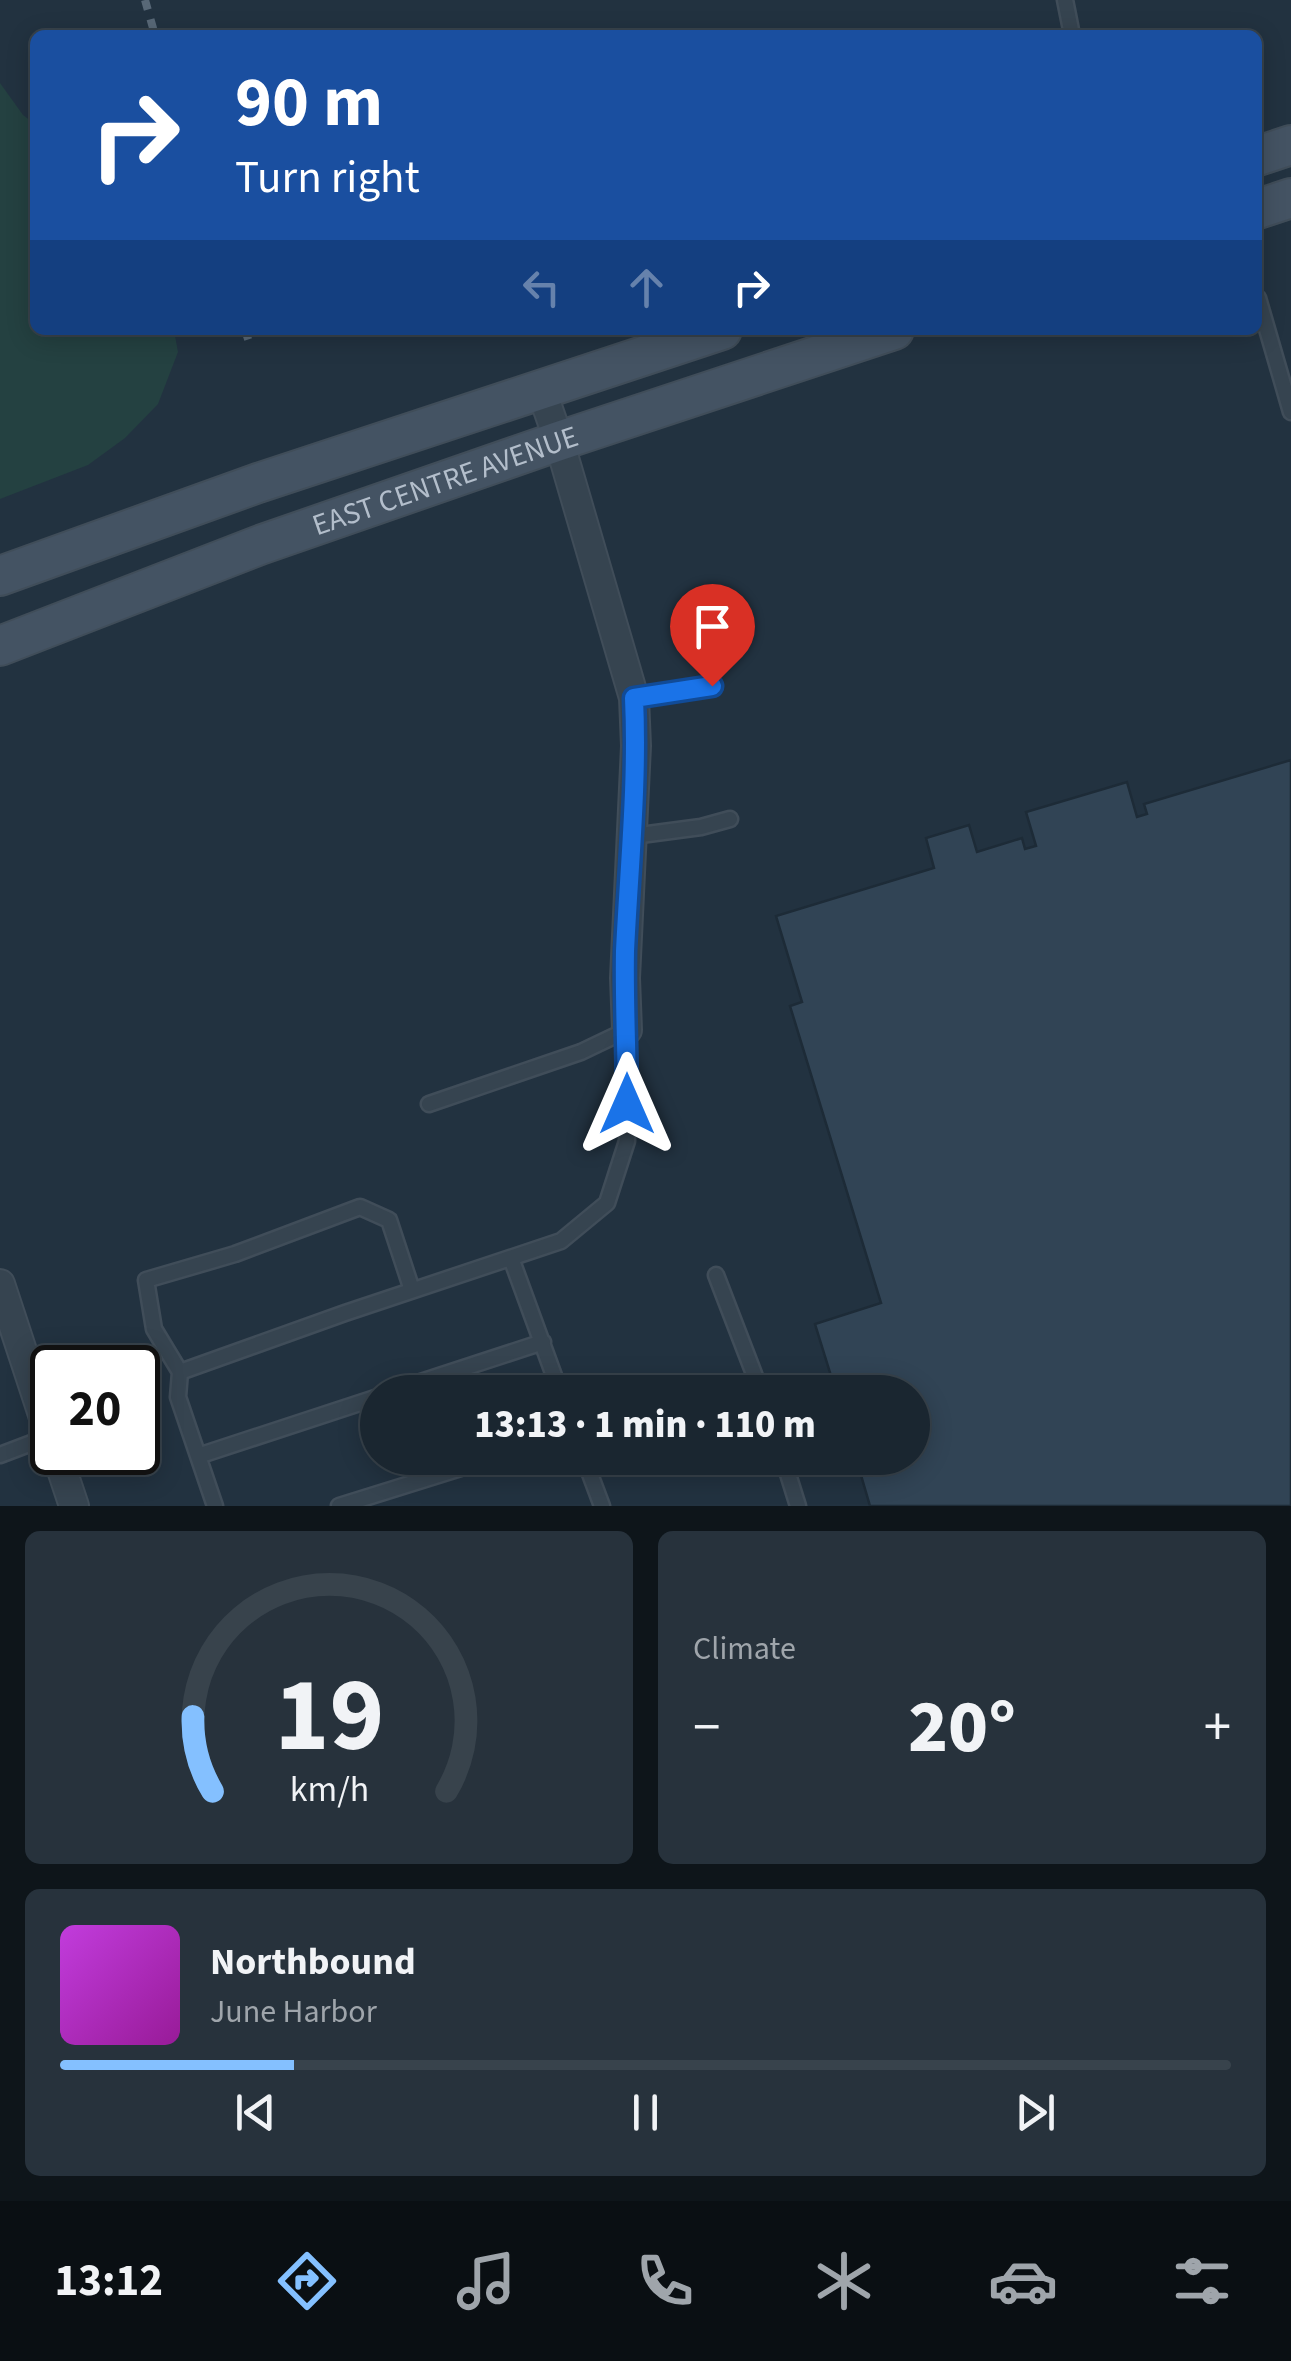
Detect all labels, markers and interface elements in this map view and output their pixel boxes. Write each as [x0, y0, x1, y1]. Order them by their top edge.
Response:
text: 90 m [235, 53, 383, 153]
icon: right [70, 70, 200, 200]
text: Turn right [235, 146, 420, 210]
icon: left [514, 260, 569, 315]
icon: ahead [619, 260, 674, 315]
icon: right [724, 260, 779, 315]
street label: EAST CENTRE AVENUE [306, 415, 584, 547]
pin [670, 584, 755, 687]
icon: arrive [685, 599, 740, 654]
position arrow [575, 1052, 679, 1156]
speed limit sign: 20 [30, 1345, 160, 1475]
text: 13:13 · 1 min · 110 m [474, 1398, 816, 1452]
text: Climate [693, 1626, 796, 1672]
text: 19 [274, 1643, 384, 1791]
text: 20° [908, 1674, 1016, 1781]
text: − [693, 1689, 720, 1767]
text: + [1204, 1689, 1231, 1767]
text: km/h [289, 1764, 369, 1815]
text: Northbound [210, 1935, 416, 1989]
text: June Harbor [210, 1989, 377, 2035]
icon: previous [228, 2085, 283, 2140]
icon: pause [618, 2085, 673, 2140]
icon: next [1008, 2085, 1063, 2140]
icon: directions [272, 2246, 342, 2316]
icon: music [451, 2246, 521, 2316]
icon: phone [630, 2246, 700, 2316]
icon: climate [809, 2246, 879, 2316]
icon: car [988, 2246, 1058, 2316]
icon: filters [1167, 2246, 1237, 2316]
text: 13:12 [54, 2249, 163, 2313]

